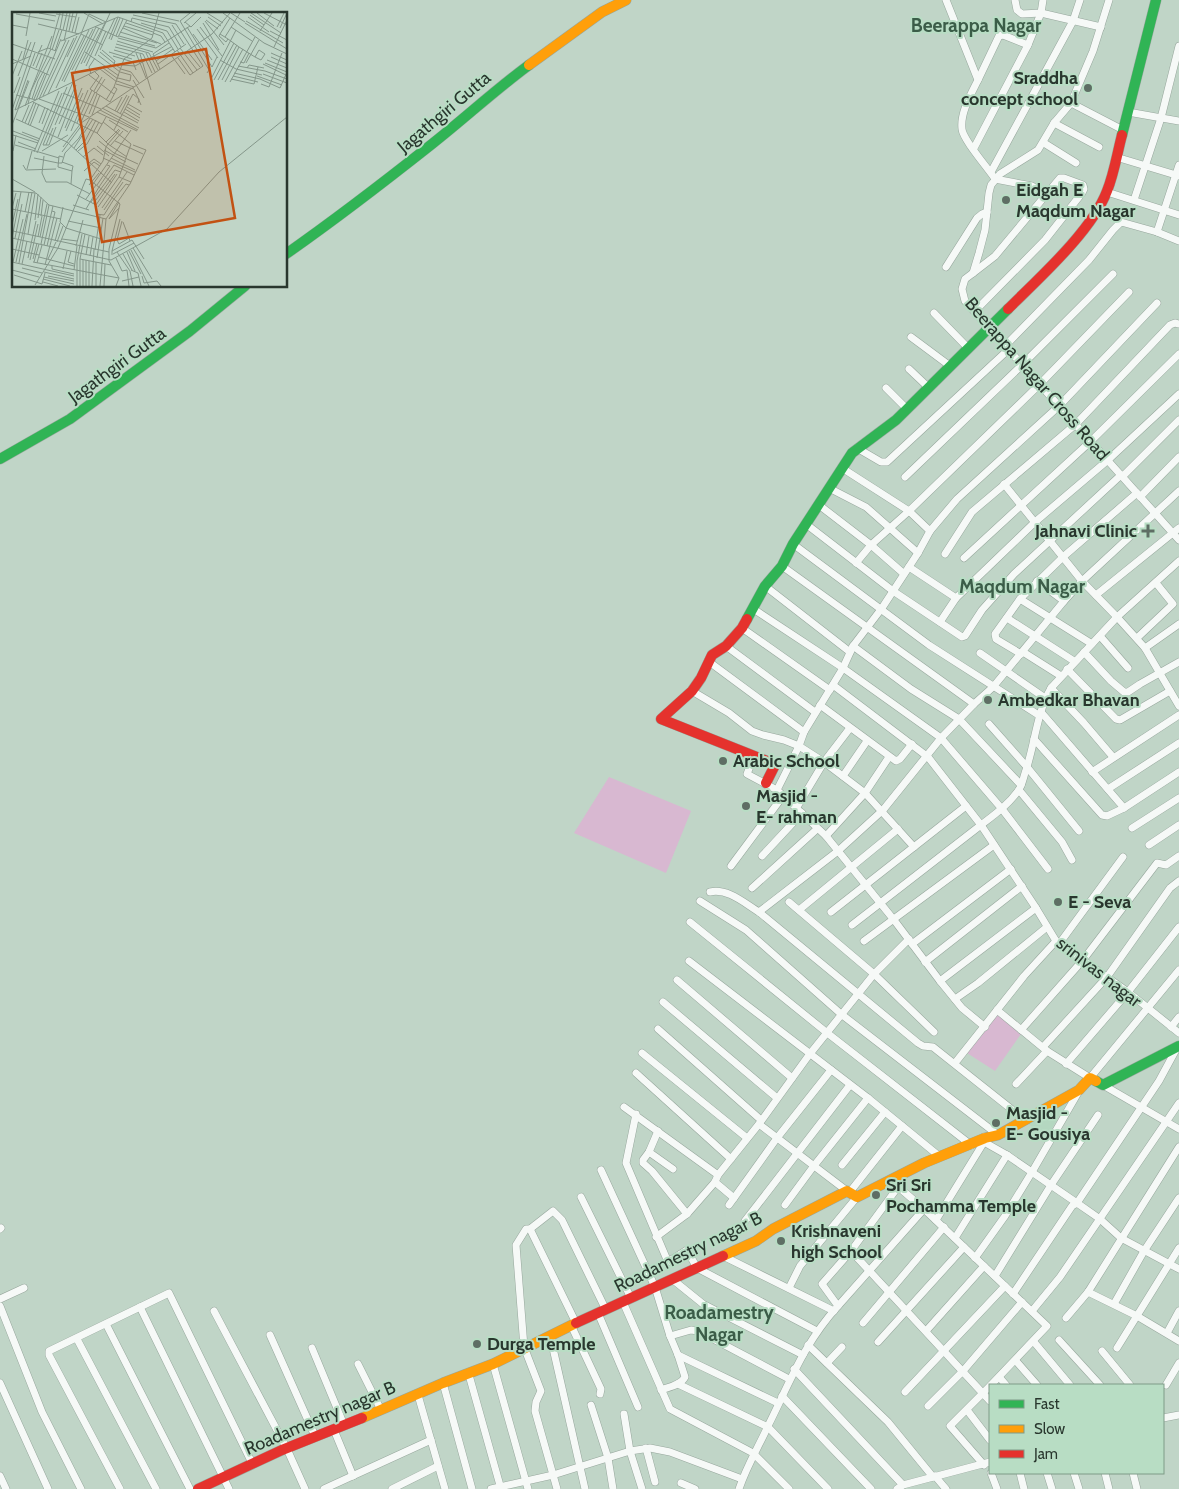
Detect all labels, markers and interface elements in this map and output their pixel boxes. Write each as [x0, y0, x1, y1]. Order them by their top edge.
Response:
inset map [12, 12, 288, 288]
district label: Beerappa Nagar [911, 14, 1042, 37]
street label: Jagathgiri Gutta [392, 66, 495, 158]
place label: Sraddha concept school [961, 67, 1078, 110]
marker: Sraddha concept school [1082, 82, 1094, 94]
place label: Eidgah E Maqdum Nagar [1016, 179, 1136, 222]
marker: Eidgah E Maqdum Nagar [1000, 194, 1012, 206]
street label: Beerappa Nagar Cross Road [960, 293, 1114, 465]
street label: Jagathgiri Gutta [63, 322, 170, 408]
place label: Jahnavi Clinic [1034, 520, 1137, 542]
marker: Jahnavi Clinic [1141, 524, 1155, 538]
district label: Maqdum Nagar [959, 575, 1086, 598]
place label: Ambedkar Bhavan [998, 689, 1140, 711]
marker: Ambedkar Bhavan [982, 694, 994, 706]
place label: Arabic School [733, 750, 840, 772]
marker: Arabic School [717, 755, 729, 767]
place label: Masjid - E- rahman [756, 785, 837, 828]
marker: Masjid - E- rahman [740, 800, 752, 812]
place label: E - Seva [1068, 891, 1131, 913]
marker: E - Seva [1052, 896, 1064, 908]
street label: srinivas nagar [1052, 932, 1146, 1012]
place label: Masjid - E- Gousiya [1006, 1102, 1090, 1145]
marker: Masjid - E- Gousiya [990, 1117, 1002, 1129]
place label: Sri Sri Pochamma Temple [886, 1174, 1036, 1217]
marker: Sri Sri Pochamma Temple [870, 1189, 882, 1201]
street label: Roadamestry nagar B [610, 1207, 766, 1297]
place label: Krishnaveni high School [791, 1220, 882, 1263]
marker: Krishnaveni high School [775, 1235, 787, 1247]
district label: Roadamestry Nagar [664, 1301, 775, 1346]
place label: Durga Temple [487, 1333, 595, 1355]
marker: Durga Temple [471, 1338, 483, 1350]
street label: Roadamestry nagar B [241, 1376, 399, 1460]
legend [989, 1384, 1164, 1474]
text: Fast [1034, 1395, 1059, 1413]
text: Slow [1034, 1420, 1065, 1438]
text: Jam [1033, 1445, 1058, 1463]

